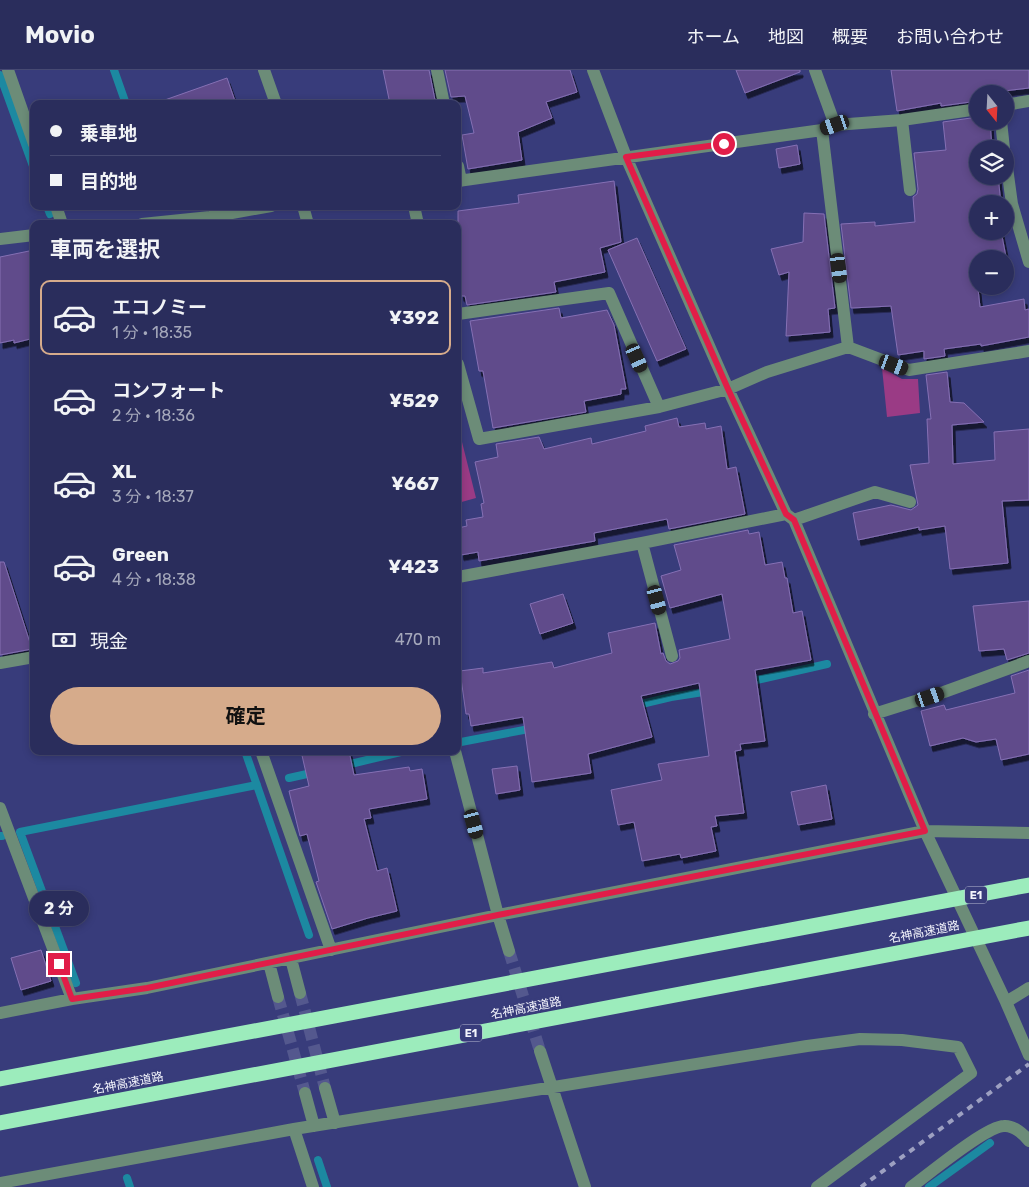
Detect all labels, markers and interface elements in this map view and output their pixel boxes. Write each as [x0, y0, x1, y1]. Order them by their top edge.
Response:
text: Movio [25, 21, 95, 49]
text: ホーム [687, 26, 740, 48]
text: 地図 [768, 26, 804, 48]
text: 概要 [832, 26, 868, 48]
text: お問い合わせ [896, 26, 1004, 48]
north arrow [969, 85, 1014, 130]
map controls [969, 85, 1014, 295]
car [818, 113, 851, 137]
text: 乗車地 [80, 122, 137, 145]
route start [713, 133, 735, 155]
button: layers [969, 140, 1014, 185]
text: 目的地 [80, 170, 137, 193]
button: + [969, 195, 1014, 240]
text: 車両を選択 [50, 236, 160, 263]
button: − [969, 250, 1014, 295]
car [829, 252, 848, 284]
icon: car [52, 295, 97, 340]
text: エコノミー [112, 296, 207, 319]
text: ¥392 [389, 306, 439, 329]
text: 1 分 · 18:35 [112, 323, 192, 342]
car [624, 341, 649, 375]
car [877, 353, 910, 377]
icon: car [52, 378, 97, 423]
text: コンフォート [112, 379, 225, 402]
text: ¥529 [389, 389, 439, 412]
text: 2 分 · 18:36 [112, 406, 195, 425]
text: XL [112, 460, 136, 483]
icon: car [52, 461, 97, 506]
text: ¥667 [391, 472, 439, 495]
text: 3 分 · 18:37 [112, 487, 194, 506]
text: Green [112, 543, 169, 566]
icon: car [52, 544, 97, 589]
text: ¥423 [388, 555, 439, 578]
text: 4 分 · 18:38 [112, 570, 196, 589]
car [645, 584, 668, 616]
icon: cash [50, 626, 78, 654]
text: 現金 [90, 630, 128, 653]
text: 470 m [395, 630, 441, 649]
car [913, 685, 946, 709]
button: 確定 [50, 687, 441, 745]
car [462, 808, 485, 840]
road number: E1 [965, 886, 987, 904]
callout: 2 分 [29, 892, 89, 926]
text: 2 分 [44, 899, 74, 918]
street label: 名神高速道路 [887, 918, 961, 946]
route end [48, 953, 70, 975]
street label: 名神高速道路 [489, 994, 563, 1022]
road number: E1 [460, 1024, 482, 1041]
street label: 名神高速道路 [91, 1069, 165, 1097]

